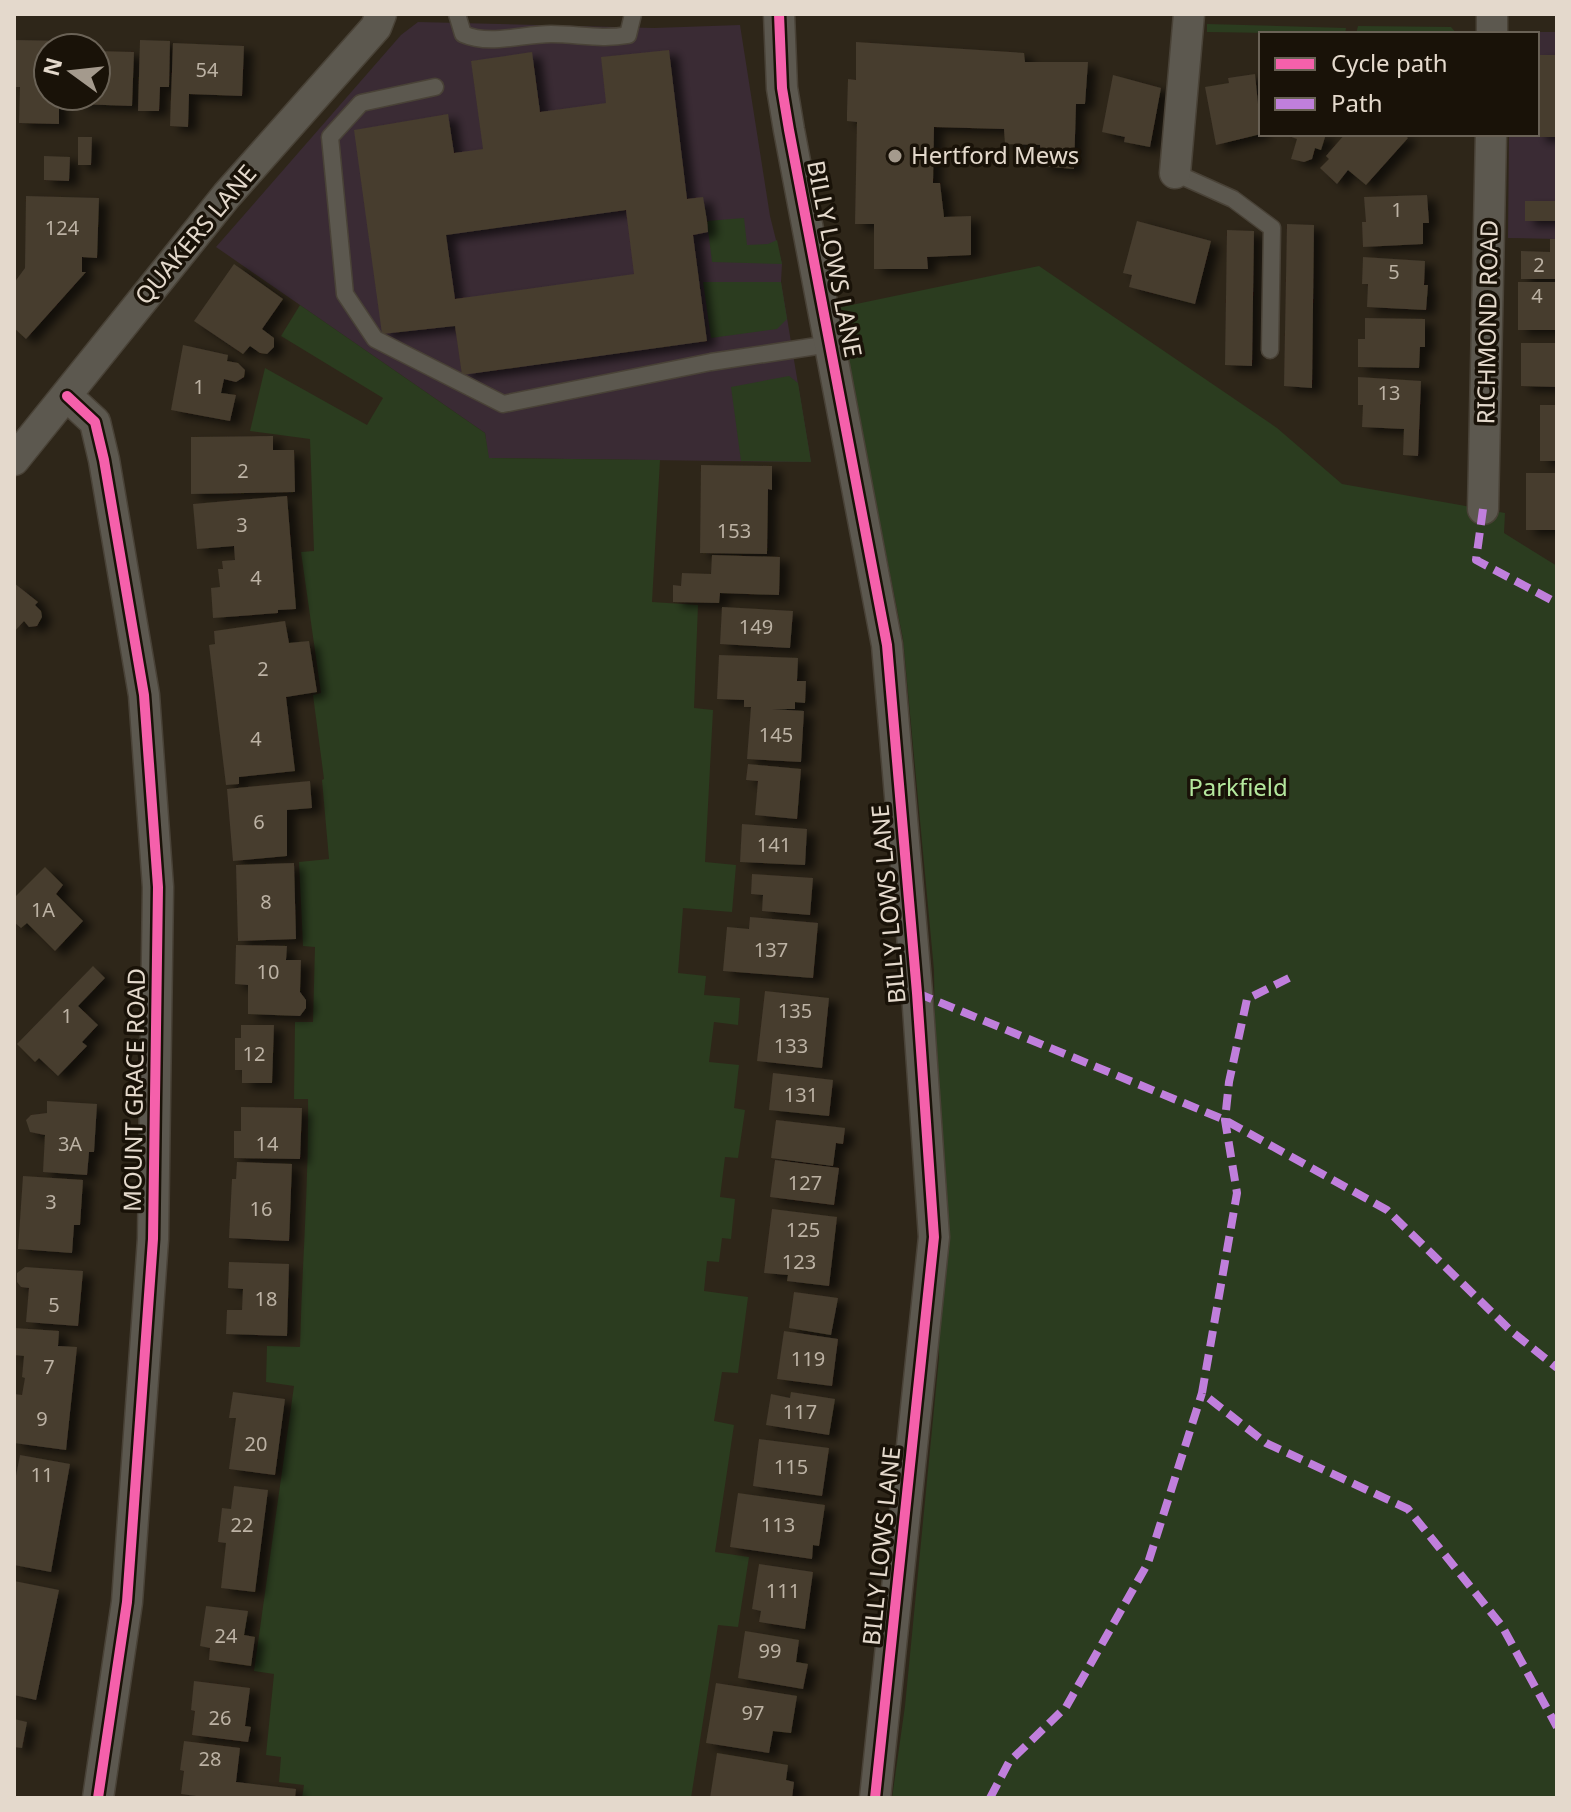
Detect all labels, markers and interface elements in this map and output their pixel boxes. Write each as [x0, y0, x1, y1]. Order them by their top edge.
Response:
north arrow [32, 32, 112, 112]
legend [1259, 32, 1539, 136]
text: Cycle path [1331, 46, 1448, 79]
text: N [35, 54, 69, 79]
house number: 54 [196, 56, 219, 83]
text: Path [1331, 86, 1382, 119]
place label: Hertford Mews [911, 138, 1079, 171]
marker: Hertford Mews [886, 147, 904, 165]
street label: QUAKERS LANE [126, 157, 263, 311]
street label: BILLY LOWS LANE [800, 157, 871, 360]
house number: 1 [1391, 196, 1403, 223]
house number: 124 [45, 214, 80, 241]
street label: RICHMOND ROAD [1468, 219, 1505, 425]
house number: 2 [1533, 251, 1545, 278]
house number: 5 [1388, 258, 1400, 285]
house number: 4 [1531, 282, 1543, 309]
house number: 1 [193, 373, 205, 400]
house number: 13 [1378, 379, 1400, 406]
house number: 2 [237, 457, 249, 484]
house number: 3 [236, 511, 248, 538]
house number: 153 [717, 517, 751, 544]
house number: 4 [250, 564, 262, 591]
house number: 149 [739, 613, 773, 640]
house number: 2 [257, 655, 269, 682]
house number: 145 [759, 721, 793, 748]
house number: 4 [250, 725, 262, 752]
park label: Parkfield [1188, 770, 1288, 803]
street label: BILLY LOWS LANE [862, 803, 913, 1005]
house number: 6 [253, 808, 265, 835]
house number: 141 [757, 831, 791, 858]
house number: 8 [260, 888, 272, 915]
house number: 1A [31, 896, 55, 923]
house number: 137 [754, 936, 788, 963]
house number: 10 [257, 958, 279, 985]
street label: MOUNT GRACE ROAD [115, 968, 152, 1212]
house number: 135 [778, 997, 812, 1024]
house number: 1 [61, 1002, 73, 1029]
house number: 133 [774, 1032, 808, 1059]
house number: 12 [243, 1040, 265, 1067]
house number: 131 [784, 1081, 818, 1108]
house number: 3A [58, 1130, 82, 1157]
house number: 14 [256, 1130, 279, 1157]
house number: 127 [788, 1169, 822, 1196]
house number: 3 [45, 1188, 57, 1215]
house number: 16 [250, 1195, 272, 1222]
house number: 125 [786, 1216, 820, 1243]
house number: 123 [782, 1248, 816, 1275]
house number: 18 [255, 1285, 277, 1312]
house number: 5 [48, 1291, 60, 1318]
house number: 119 [791, 1345, 825, 1372]
house number: 7 [43, 1353, 55, 1380]
house number: 117 [783, 1398, 817, 1425]
house number: 9 [36, 1405, 48, 1432]
house number: 20 [245, 1430, 267, 1457]
street label: BILLY LOWS LANE [854, 1445, 907, 1647]
house number: 115 [774, 1453, 808, 1480]
house number: 11 [31, 1461, 53, 1488]
house number: 22 [231, 1511, 253, 1538]
house number: 113 [761, 1511, 795, 1538]
house number: 111 [766, 1577, 800, 1604]
house number: 24 [215, 1622, 238, 1649]
house number: 99 [759, 1637, 781, 1664]
house number: 97 [742, 1699, 764, 1726]
house number: 26 [209, 1704, 231, 1731]
house number: 28 [199, 1745, 221, 1772]

